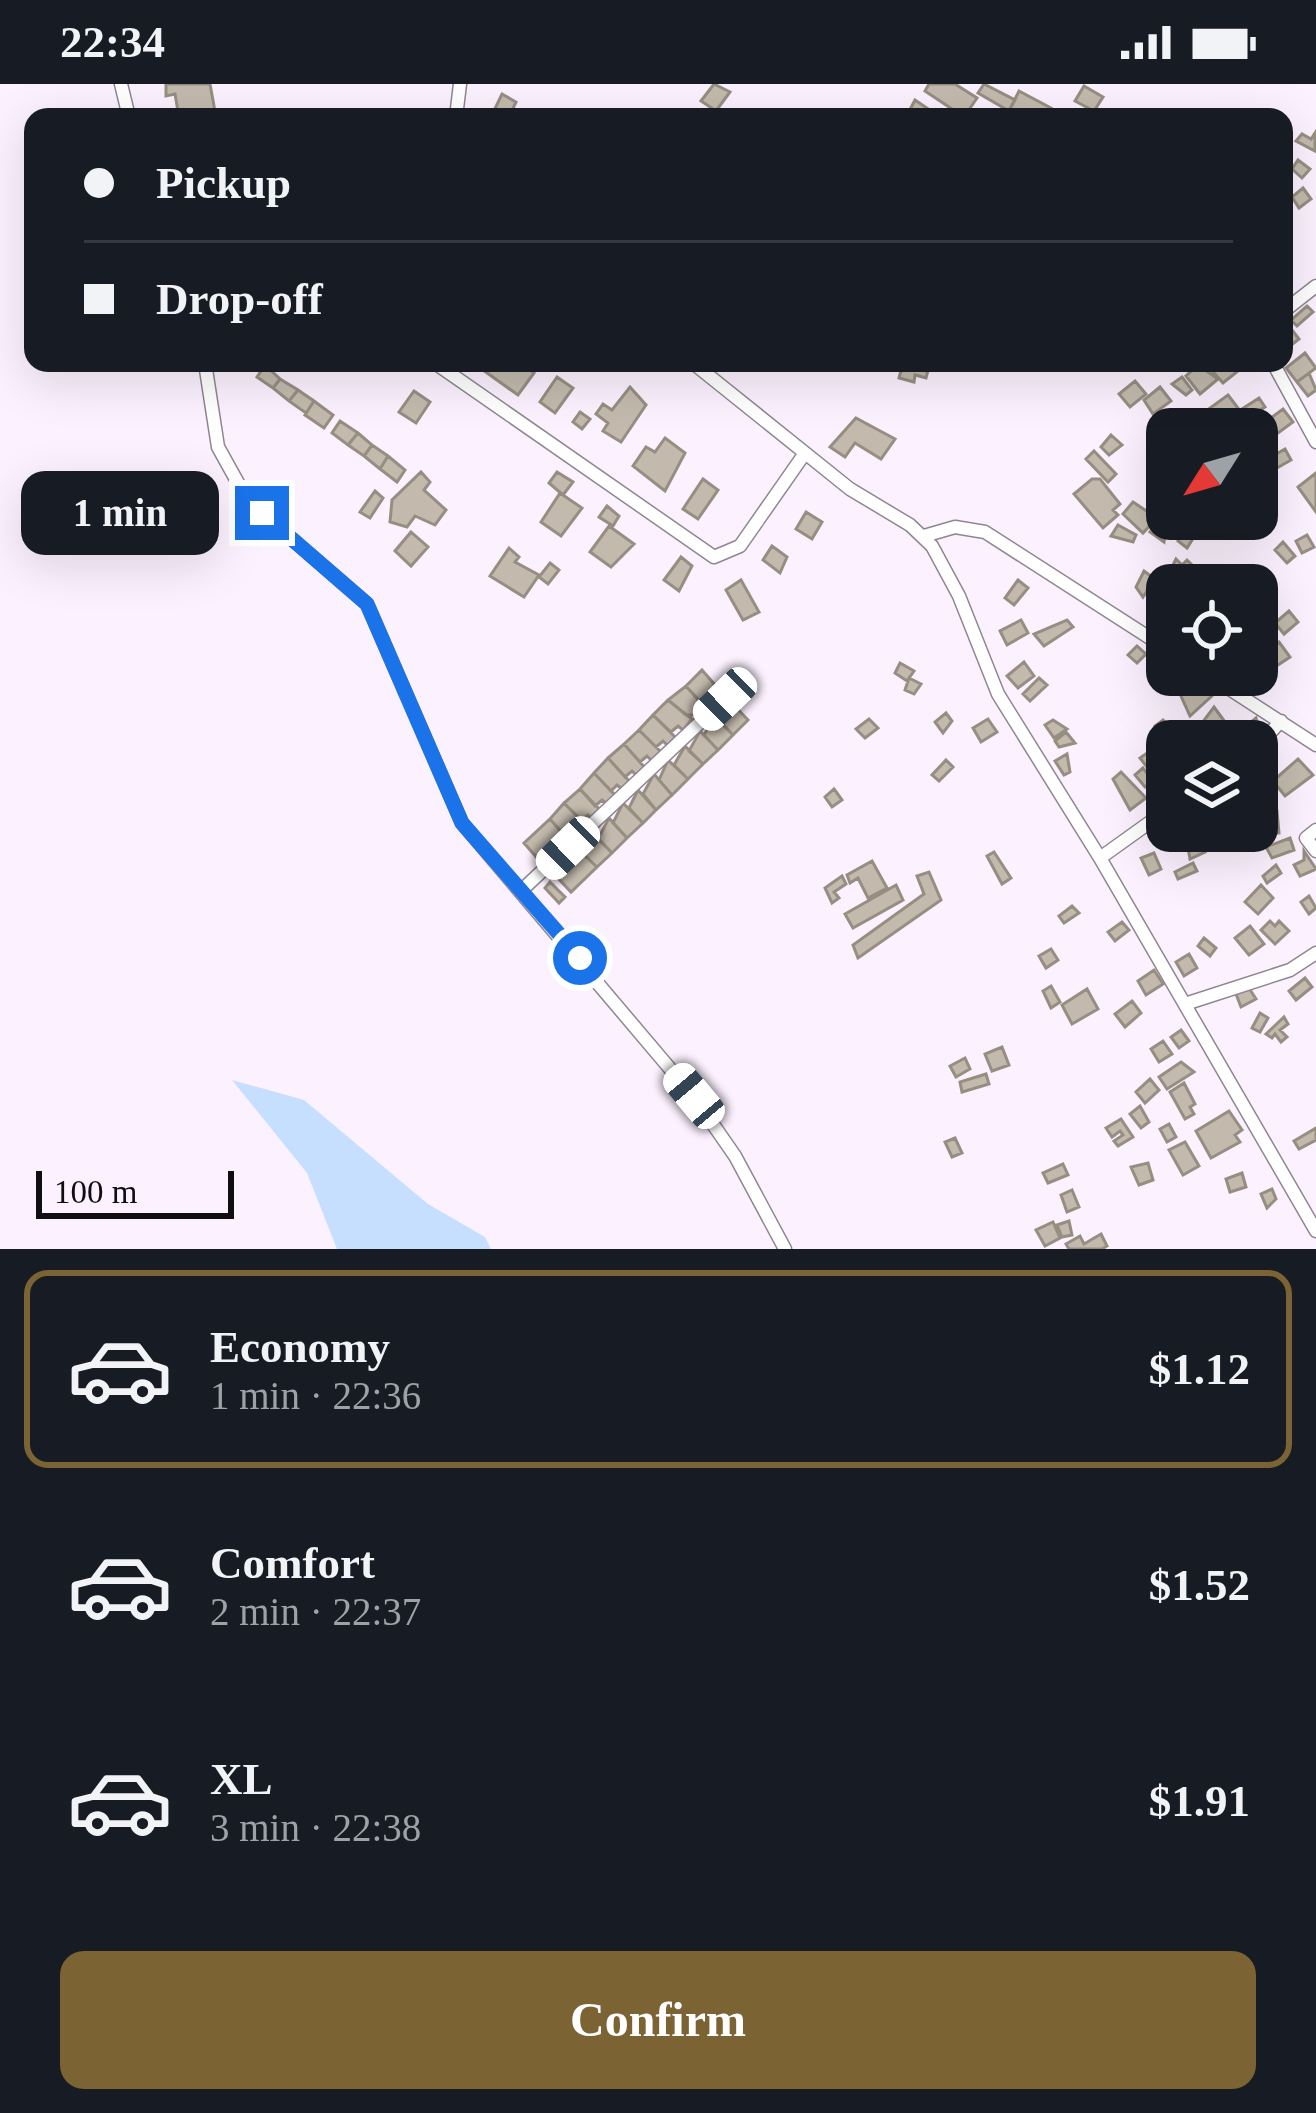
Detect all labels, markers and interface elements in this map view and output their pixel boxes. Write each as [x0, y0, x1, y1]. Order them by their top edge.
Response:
text: 22:34 [60, 17, 165, 67]
text: Pickup [156, 158, 291, 208]
text: Drop-off [156, 274, 323, 324]
north arrow [1146, 408, 1278, 540]
map controls [1146, 408, 1278, 852]
callout: 1 min [22, 471, 220, 555]
route end [235, 486, 289, 540]
text: 1 min [73, 491, 167, 534]
button: locate [1146, 564, 1278, 696]
car [687, 661, 763, 737]
button: layers [1146, 720, 1278, 852]
car [530, 810, 606, 886]
route start [553, 931, 607, 985]
car [657, 1057, 731, 1135]
scale bar [36, 1165, 234, 1218]
text: 100 m [54, 1174, 137, 1210]
icon: car [66, 1315, 174, 1423]
text: Economy [210, 1322, 390, 1372]
text: $1.12 [1149, 1344, 1250, 1394]
text: 1 min · 22:36 [210, 1374, 421, 1417]
icon: car [66, 1531, 174, 1639]
text: Comfort [210, 1538, 375, 1588]
text: $1.52 [1149, 1560, 1250, 1610]
text: 2 min · 22:37 [210, 1590, 421, 1633]
icon: car [66, 1747, 174, 1855]
text: XL [210, 1754, 273, 1804]
text: $1.91 [1149, 1776, 1250, 1826]
text: 3 min · 22:38 [210, 1806, 421, 1849]
button: Confirm [60, 1951, 1256, 2089]

